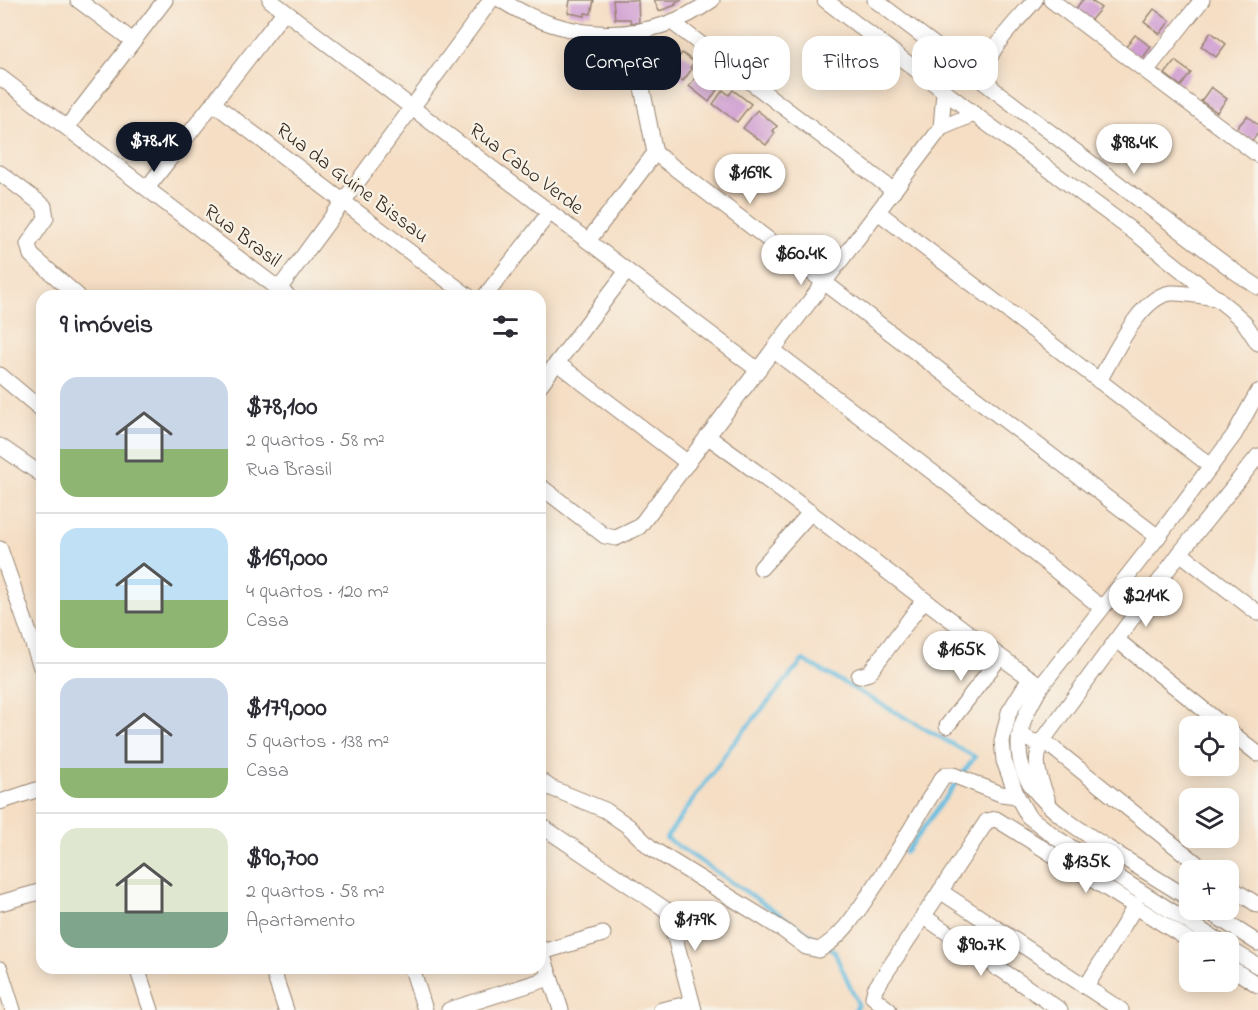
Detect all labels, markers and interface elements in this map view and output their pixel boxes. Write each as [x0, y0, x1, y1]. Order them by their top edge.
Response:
chip: Comprar [564, 36, 681, 90]
chip: Alugar [693, 36, 790, 90]
chip: Filtros [802, 36, 900, 90]
chip: Novo [912, 36, 998, 90]
street label: Rua da Guine Bissau [269, 116, 435, 251]
street label: Rua Cabo Verde [462, 116, 590, 223]
pin: $78.1K [105, 122, 203, 173]
pin: $98.4K [1085, 124, 1183, 175]
text: $78.1K [130, 127, 178, 156]
text: $98.4K [1110, 129, 1158, 158]
pin: $169K [708, 154, 792, 205]
text: $169K [729, 159, 771, 188]
street label: Rua Brasil [197, 197, 287, 276]
pin: $60.4K [752, 235, 850, 286]
text: $60.4K [775, 240, 827, 269]
text: 9 imóveis [60, 307, 153, 345]
icon: filters [489, 310, 522, 343]
text: $78,100 [246, 389, 317, 427]
icon: home [108, 401, 180, 473]
text: 2 quartos · 58 m² [246, 427, 385, 456]
text: Rua Brasil [246, 456, 332, 485]
text: $169,000 [246, 540, 327, 578]
icon: home [108, 552, 180, 624]
pin: $214K [1104, 577, 1188, 628]
text: 4 quartos · 120 m² [246, 578, 389, 607]
text: $214K [1123, 582, 1169, 611]
text: Casa [246, 607, 289, 636]
pin: $165K [919, 631, 1003, 682]
text: $165K [937, 636, 985, 665]
text: $179,000 [246, 690, 327, 728]
icon: home [108, 702, 180, 774]
map controls [1179, 716, 1239, 992]
button: locate [1179, 716, 1239, 776]
text: 5 quartos · 138 m² [246, 728, 389, 757]
text: Casa [246, 757, 289, 786]
button: layers [1179, 788, 1239, 848]
text: $90,700 [246, 840, 318, 878]
pin: $135K [1044, 843, 1128, 894]
text: $135K [1062, 848, 1110, 877]
icon: home [108, 852, 180, 924]
button: + [1179, 860, 1239, 920]
text: 2 quartos · 58 m² [246, 878, 385, 907]
pin: $179K [653, 901, 737, 952]
text: $179K [674, 906, 716, 935]
text: Apartamento [246, 907, 355, 936]
pin: $90.7K [932, 926, 1030, 977]
text: $90.7K [957, 931, 1005, 960]
button: − [1179, 932, 1239, 992]

